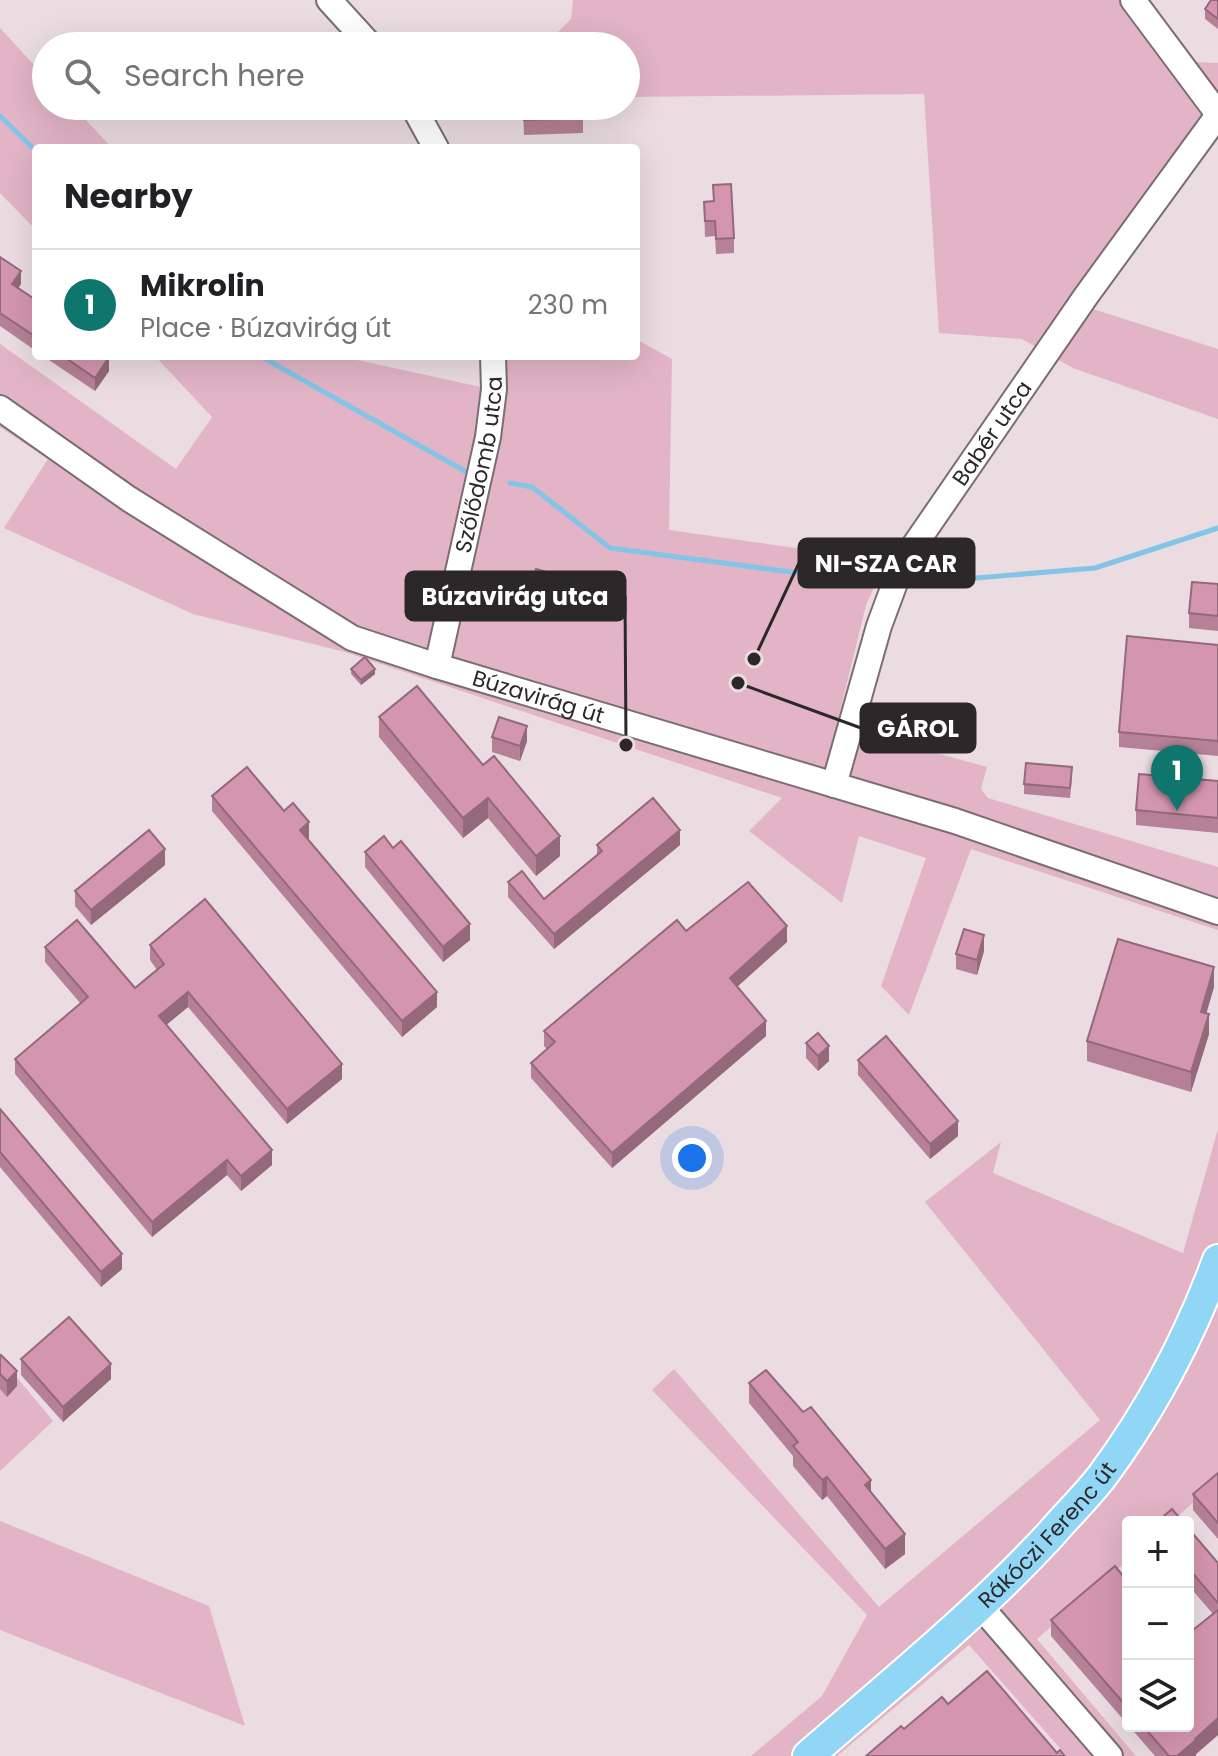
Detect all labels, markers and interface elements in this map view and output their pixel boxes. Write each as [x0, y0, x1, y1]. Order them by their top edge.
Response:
search box [32, 32, 640, 120]
icon: search [60, 54, 104, 98]
text: Search here [124, 54, 305, 97]
text: Nearby [64, 172, 193, 220]
text: Mikrolin [140, 264, 265, 307]
text: 1 [85, 287, 95, 323]
text: 230 m [528, 287, 608, 323]
text: Place · Búzavirág út [140, 310, 391, 346]
street label: Babér utca [944, 374, 1039, 492]
street label: Szőlődomb utca [447, 376, 510, 556]
callout: NI-SZA CAR [799, 539, 974, 587]
text: NI-SZA CAR [815, 547, 957, 580]
callout: Búzavirág utca [406, 572, 625, 620]
text: Búzavirág utca [422, 580, 608, 613]
street label: Búzavirág út [469, 662, 608, 731]
callout: GÁROL [861, 704, 975, 752]
text: GÁROL [877, 712, 959, 745]
pin: 1 [1151, 745, 1203, 811]
your location [672, 1138, 712, 1178]
street label: Rákóczi Ferenc út [971, 1455, 1123, 1615]
map controls [1122, 1516, 1194, 1732]
button: + [1122, 1516, 1194, 1588]
button: − [1122, 1588, 1194, 1660]
button: layers [1122, 1660, 1194, 1732]

